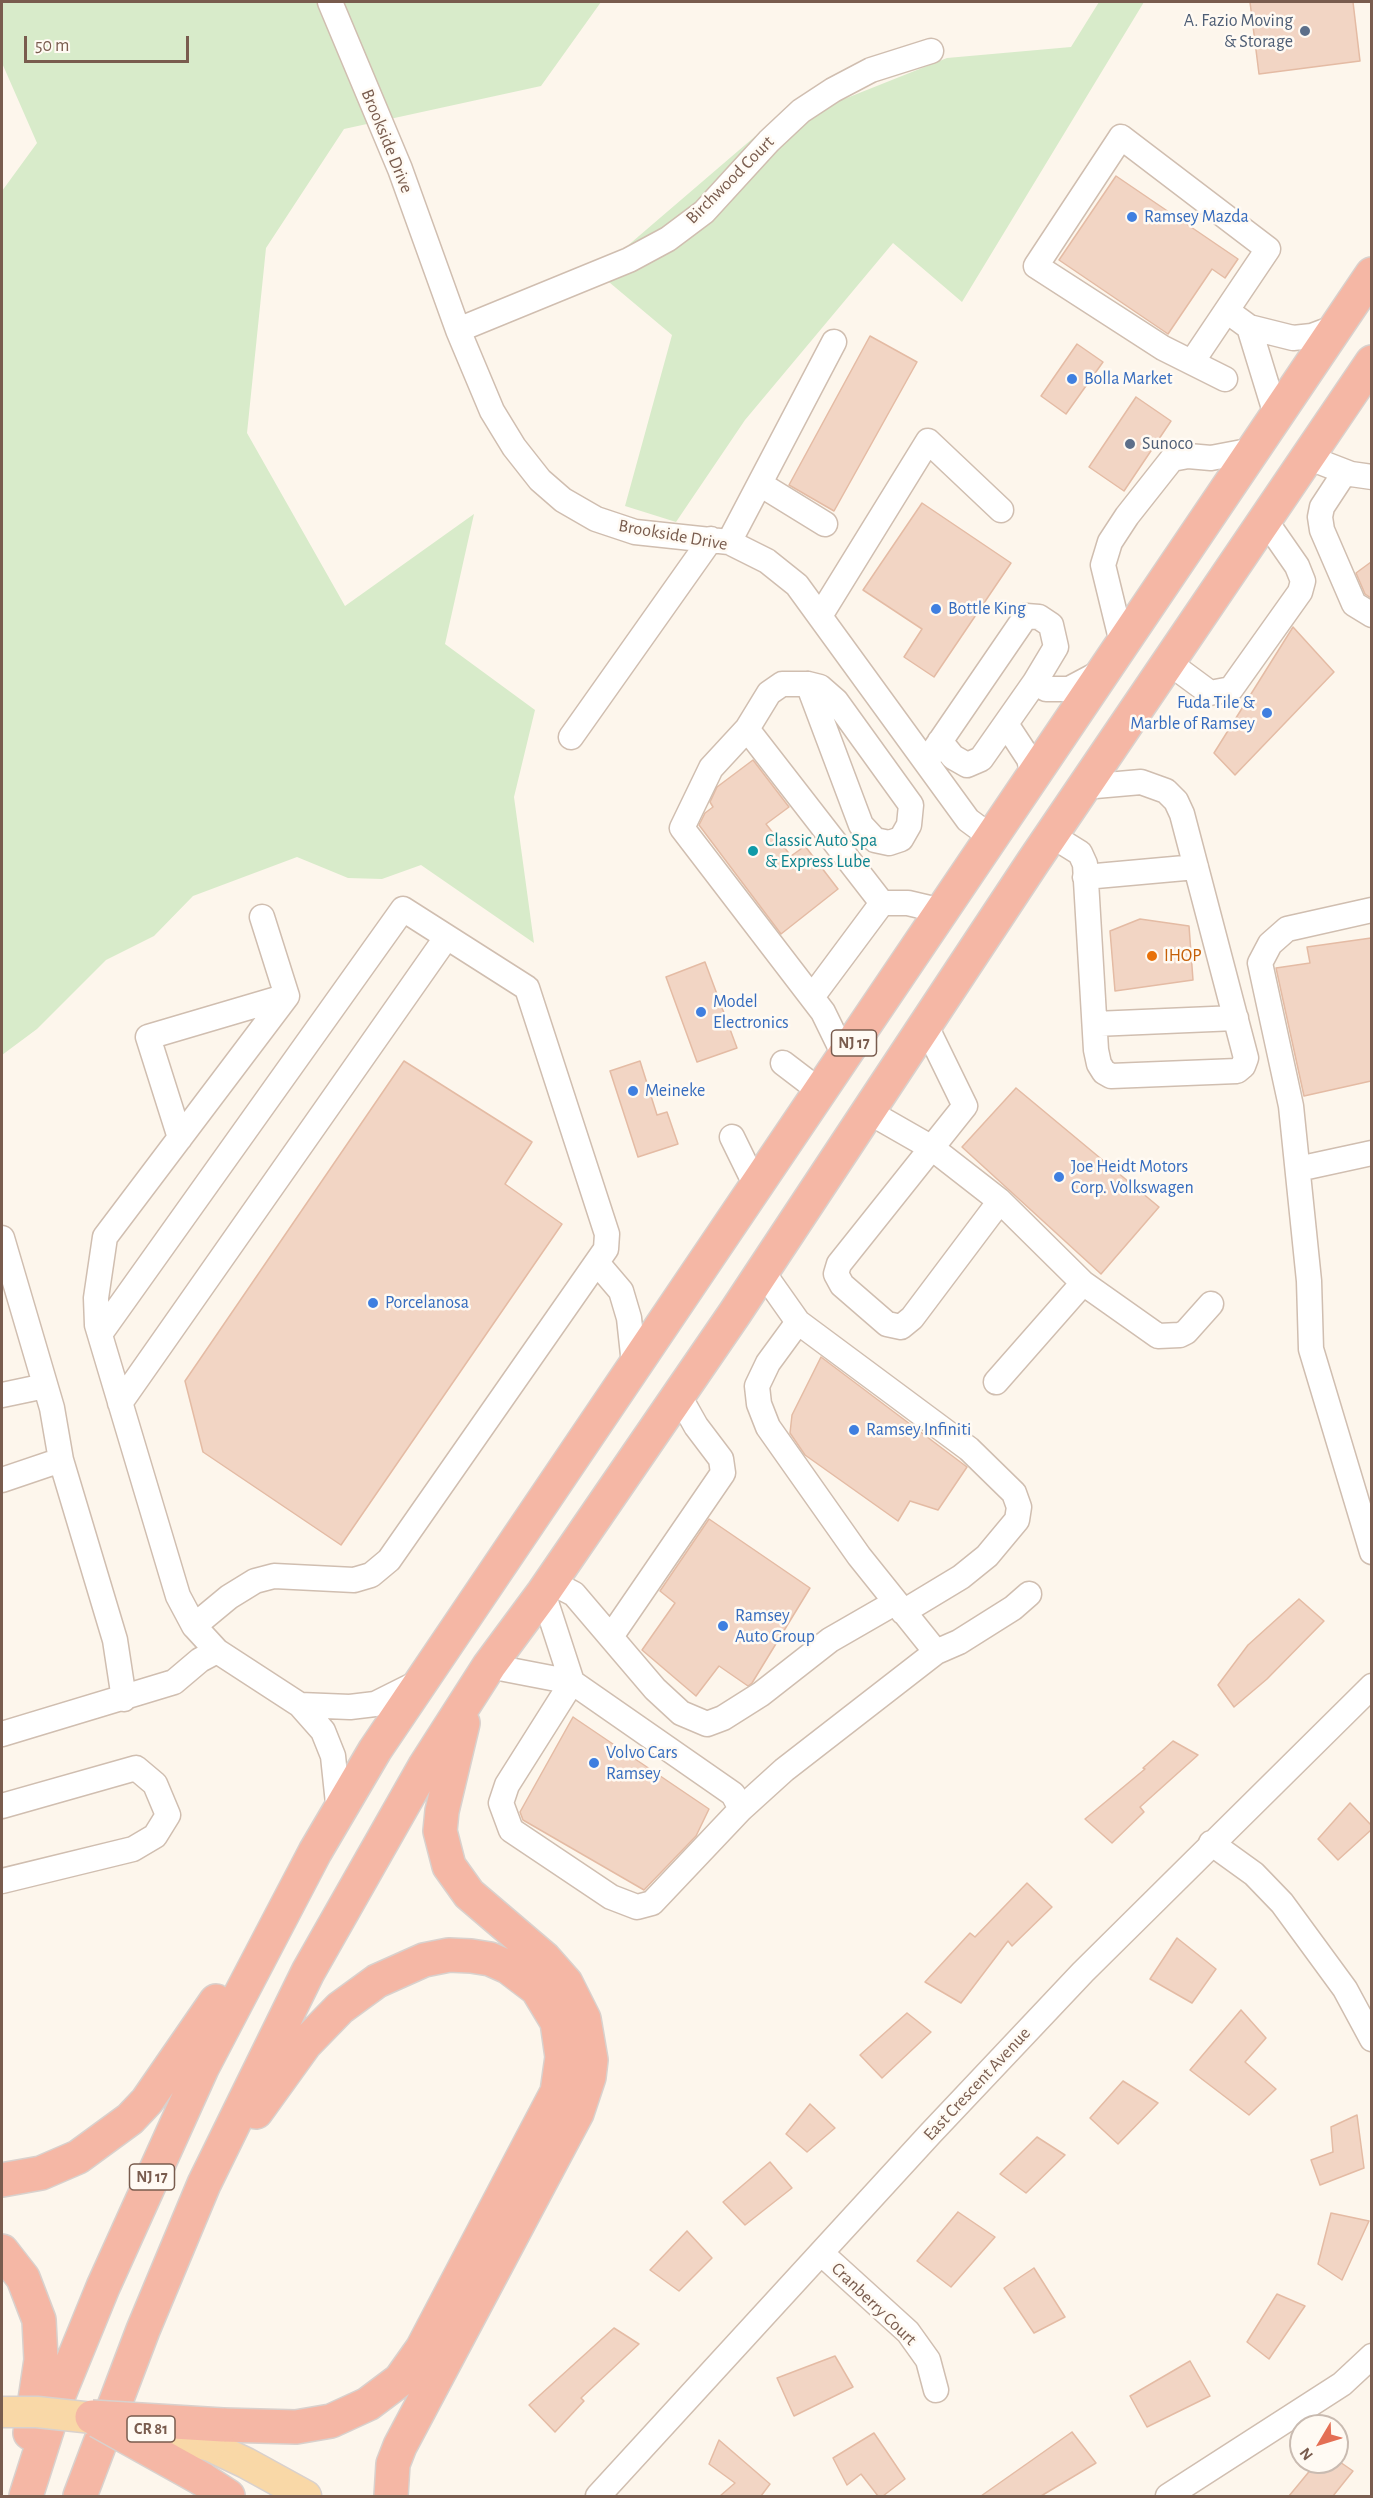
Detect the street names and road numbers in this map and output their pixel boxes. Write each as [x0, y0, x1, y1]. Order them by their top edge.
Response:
street label: Brookside Drive [356, 86, 418, 196]
street label: Birchwood Court [681, 131, 779, 229]
street label: Brookside Drive [617, 515, 729, 555]
road number: NJ 17 [832, 1030, 876, 1056]
street label: East Crescent Avenue [919, 2023, 1035, 2145]
road number: NJ 17 [130, 2164, 174, 2190]
street label: Cranberry Court [827, 2258, 921, 2350]
road number: CR 81 [127, 2416, 175, 2442]

